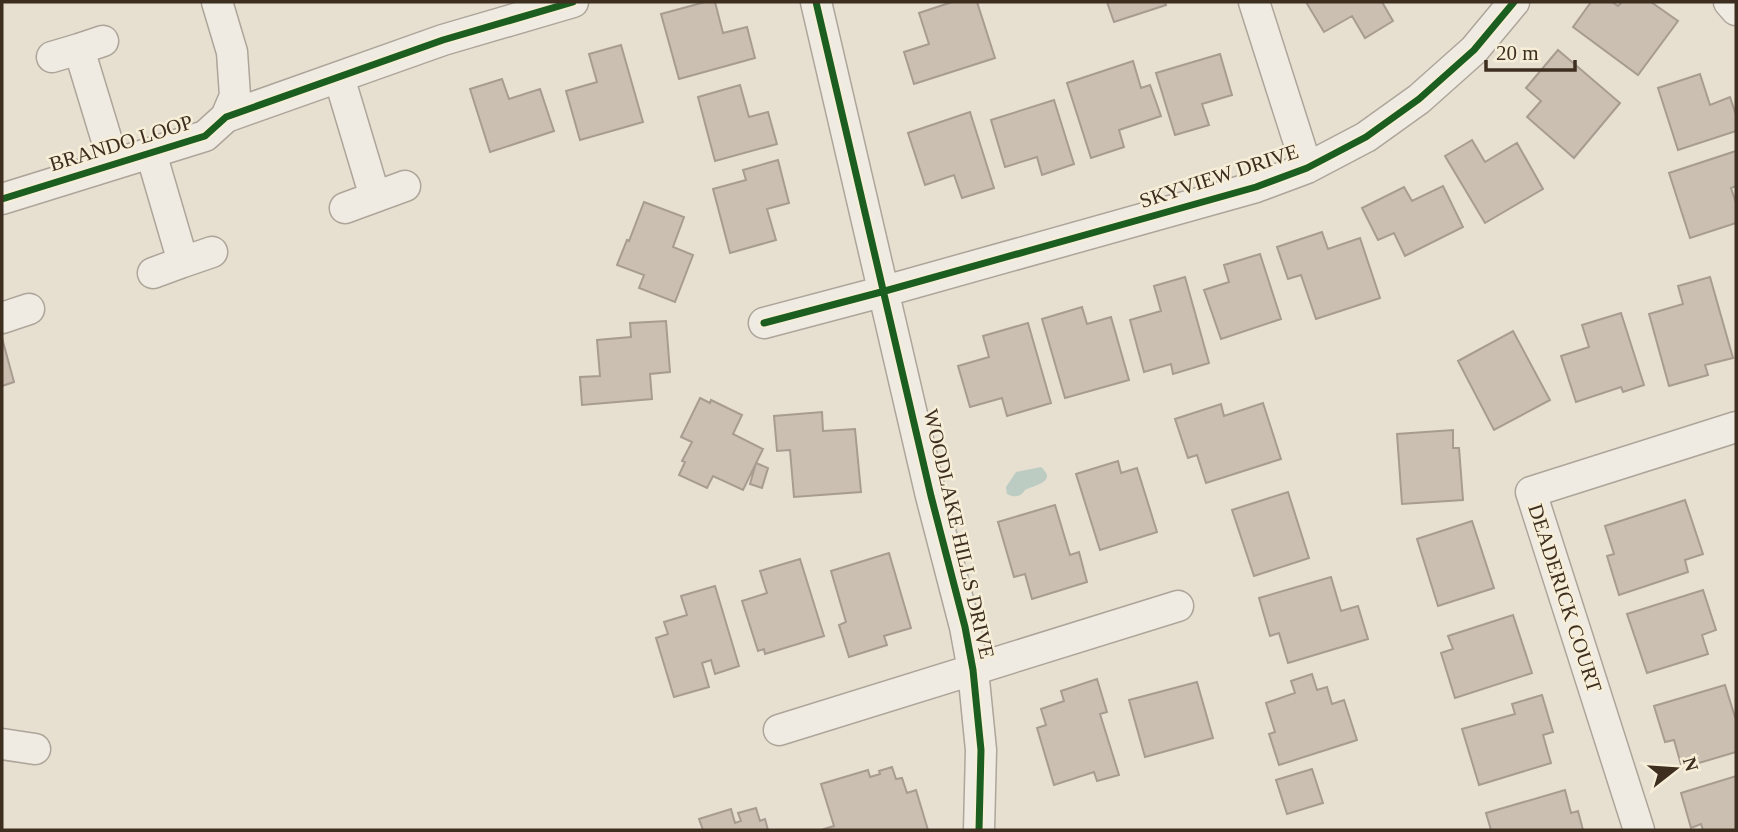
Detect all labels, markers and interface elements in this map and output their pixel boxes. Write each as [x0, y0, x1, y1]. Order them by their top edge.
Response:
scale bar [1486, 28, 1575, 72]
text: 20 m [1496, 41, 1539, 65]
street label: BRANDO LOOP [46, 110, 196, 176]
street label: SKYVIEW DRIVE [1136, 139, 1302, 213]
street label: WOODLAKE HILLS DRIVE [919, 407, 999, 661]
street label: DEADERICK COURT [1523, 501, 1607, 695]
north arrow [1640, 734, 1710, 804]
text: N [1679, 755, 1703, 774]

